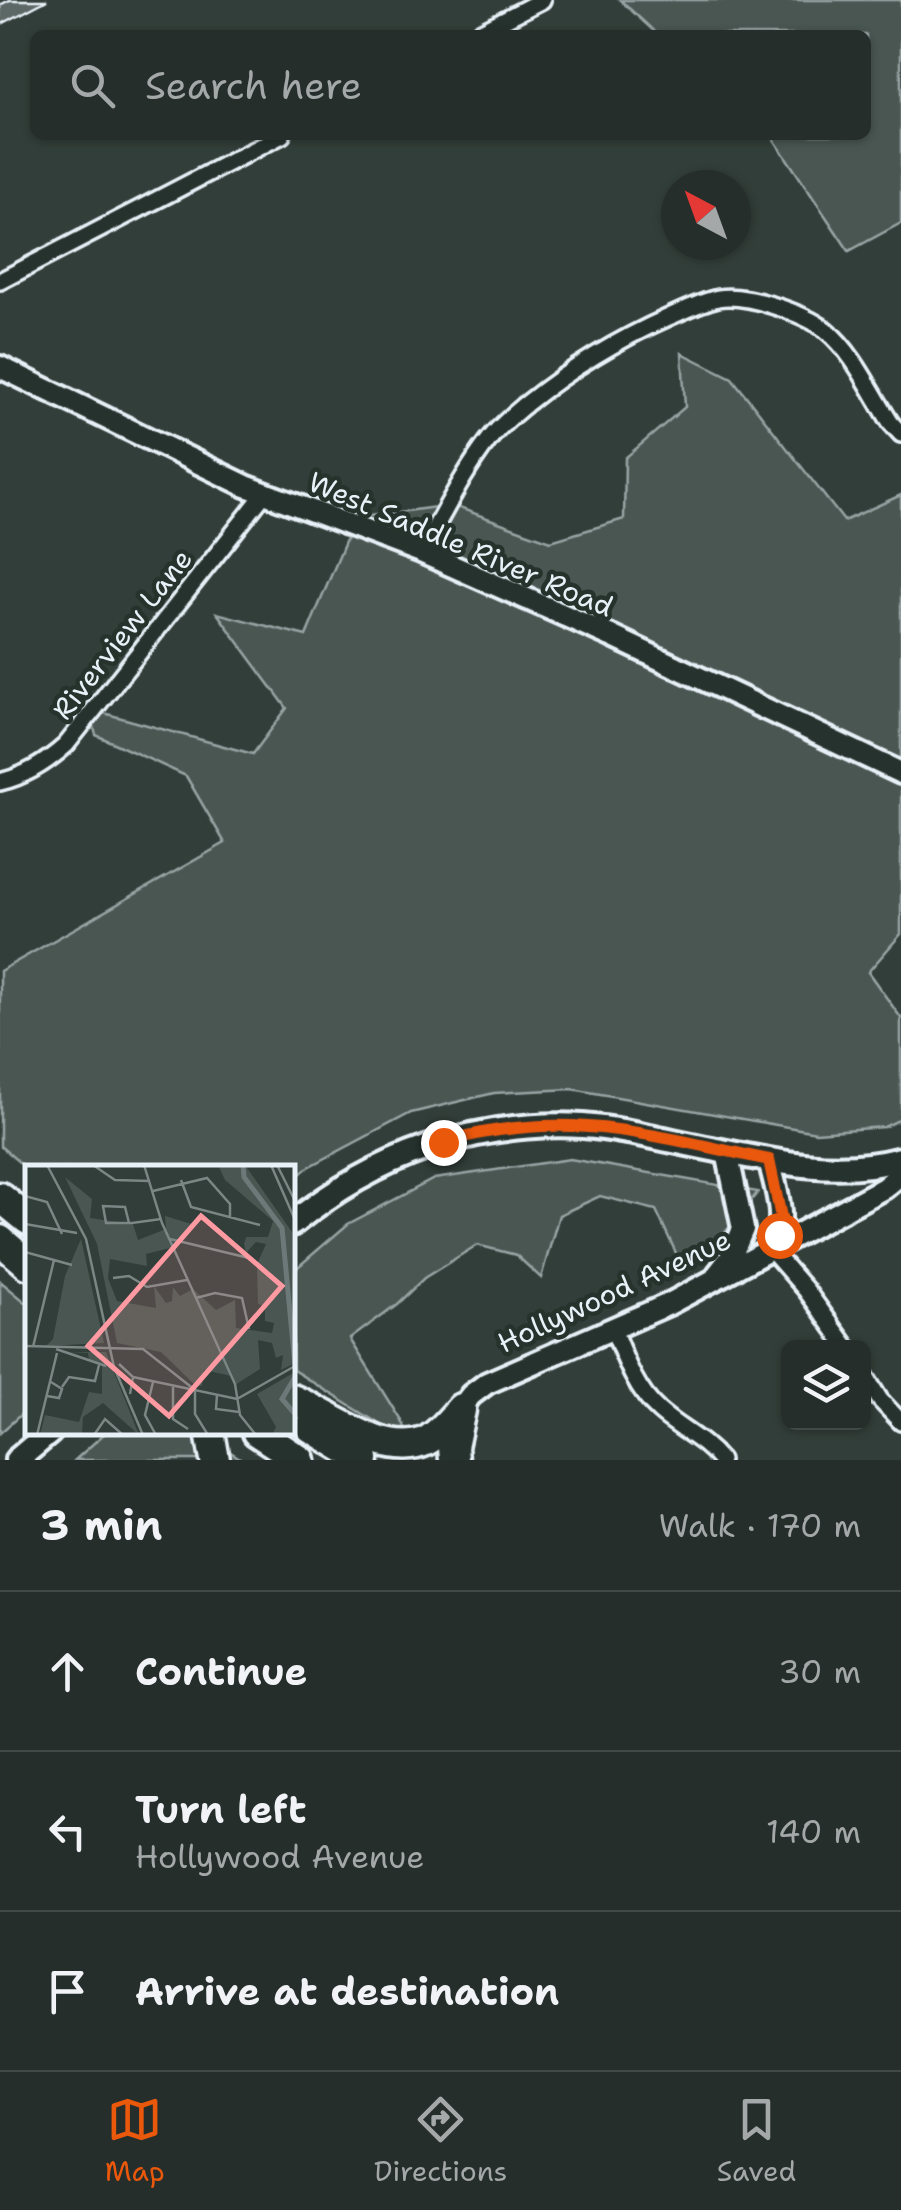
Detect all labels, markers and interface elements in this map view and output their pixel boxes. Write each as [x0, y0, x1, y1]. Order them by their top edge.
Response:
search box [30, 30, 871, 140]
icon: search [65, 58, 120, 113]
text: Search here [145, 60, 362, 111]
north arrow [661, 170, 751, 260]
street label: West Saddle River Road [303, 463, 619, 625]
street label: Riverview Lane [43, 541, 201, 727]
route end [421, 1120, 467, 1166]
inset map [25, 1165, 295, 1435]
route start [757, 1213, 803, 1259]
street label: Hollywood Avenue [491, 1220, 737, 1362]
map controls [781, 1340, 871, 1430]
button: layers [781, 1340, 871, 1430]
text: 3 min [40, 1497, 162, 1553]
text: Walk · 170 m [659, 1504, 861, 1547]
icon: ahead [40, 1644, 95, 1699]
text: Continue [135, 1646, 307, 1697]
text: 30 m [778, 1650, 861, 1693]
text: Turn left [135, 1784, 307, 1835]
icon: left [40, 1804, 95, 1859]
text: 140 m [766, 1810, 861, 1853]
text: Hollywood Avenue [135, 1835, 424, 1878]
icon: arrive [40, 1964, 95, 2019]
text: Arrive at destination [135, 1966, 559, 2017]
tab: Map [105, 2092, 165, 2190]
tab: Directions [374, 2092, 507, 2190]
tab: Saved [717, 2092, 796, 2190]

